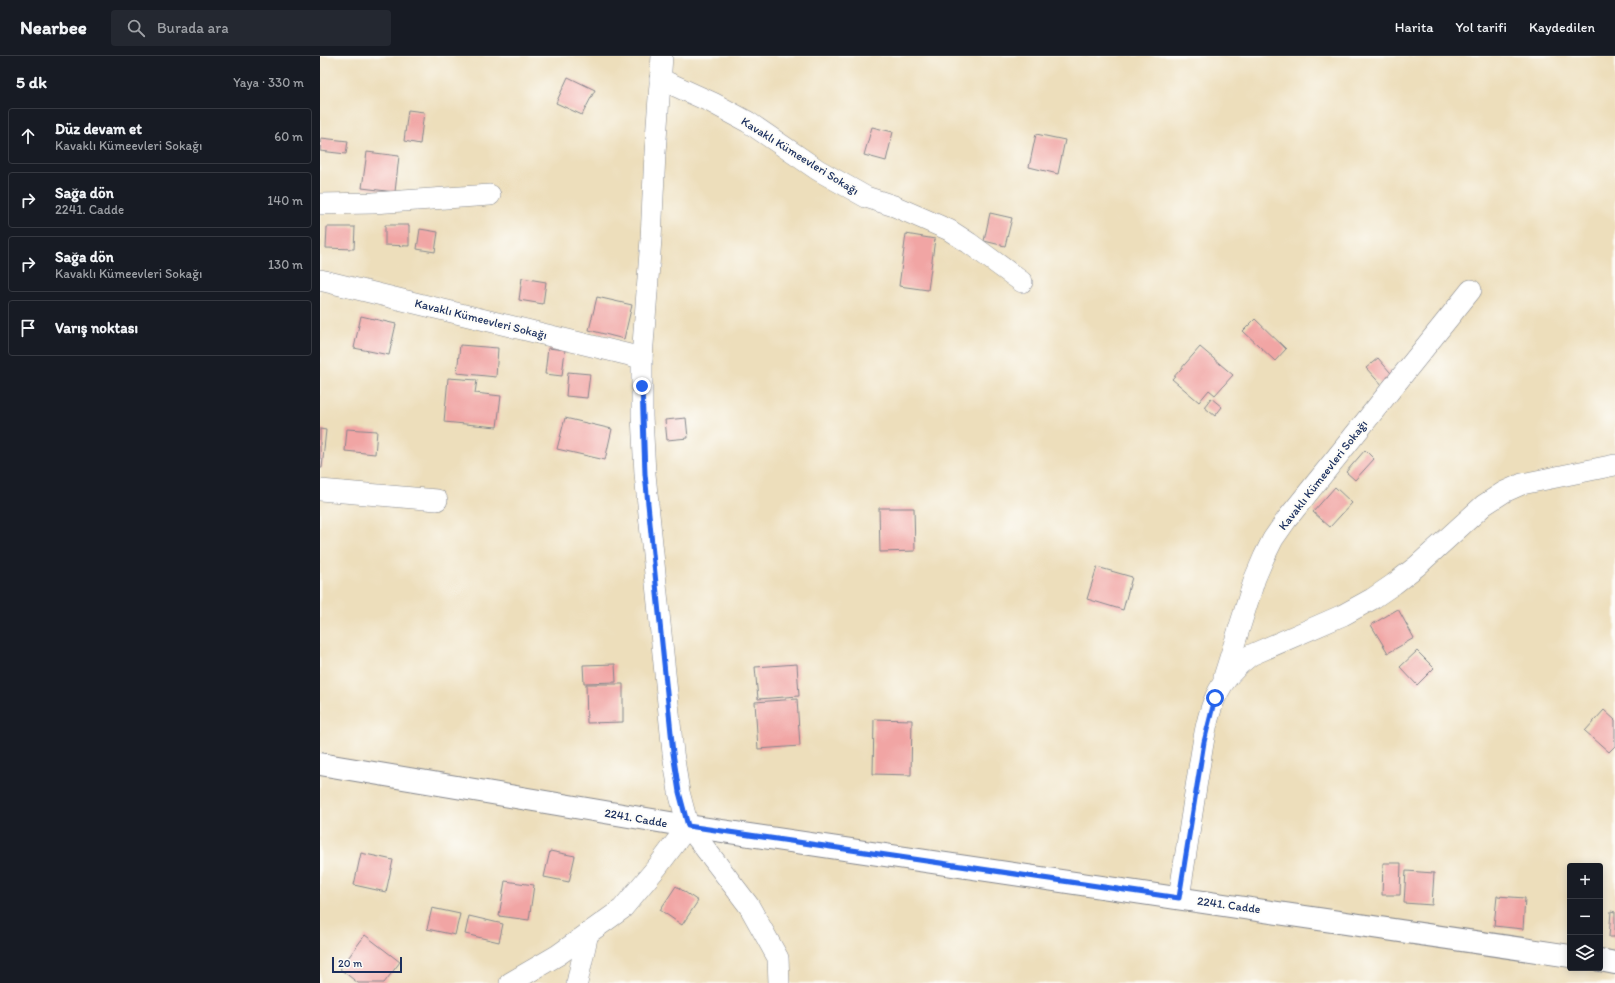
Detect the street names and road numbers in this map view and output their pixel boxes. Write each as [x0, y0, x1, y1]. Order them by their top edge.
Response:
street label: Kavaklı Kümeevleri Sokağı [739, 114, 861, 198]
street label: Kavaklı Kümeevleri Sokağı [413, 296, 549, 342]
street label: Kavaklı Kümeevleri Sokağı [1276, 417, 1370, 533]
street label: 2241. Cadde [603, 806, 669, 830]
street label: 2241. Cadde [1196, 894, 1262, 916]

